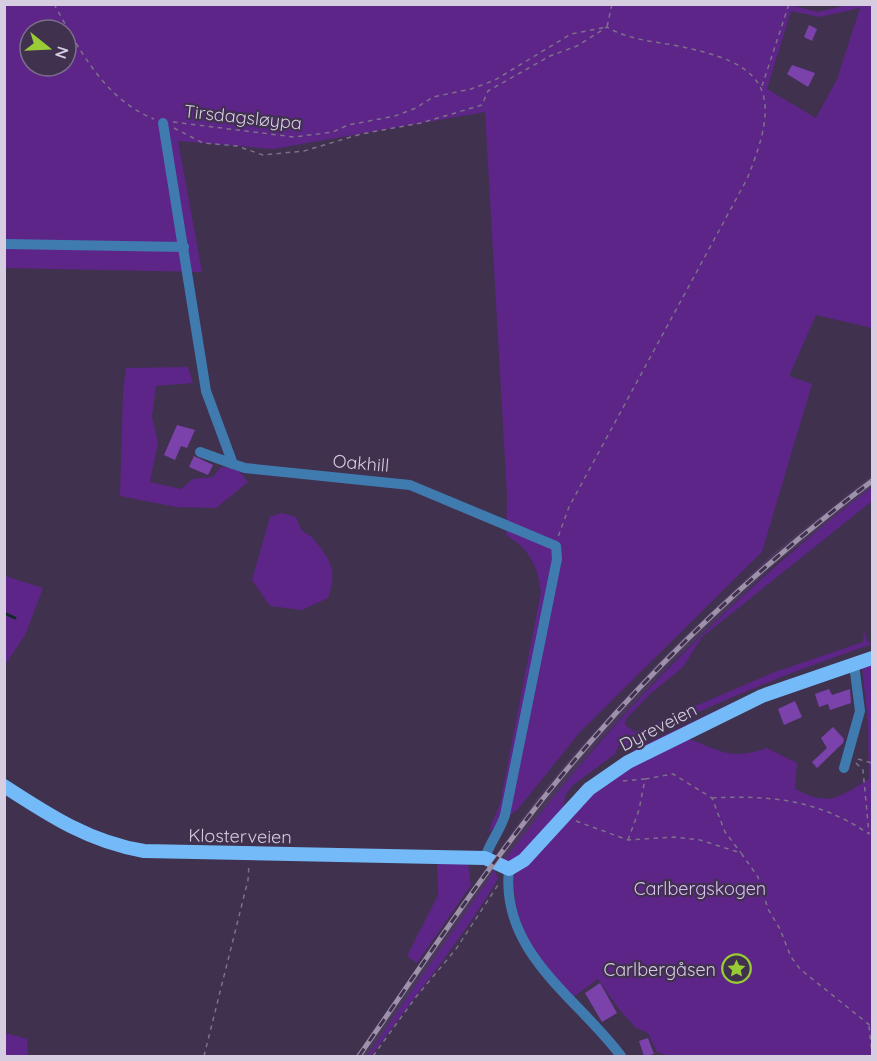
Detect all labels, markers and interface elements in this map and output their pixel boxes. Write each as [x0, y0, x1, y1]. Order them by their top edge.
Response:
north arrow [18, 18, 78, 78]
text: N [51, 44, 74, 61]
street label: Tirsdagsløypa [183, 99, 303, 135]
street label: Oakhill [332, 449, 390, 477]
street label: Dyreveien [615, 698, 701, 756]
street label: Klosterveien [188, 824, 292, 848]
park label: Carlbergskogen [634, 877, 766, 900]
place icon: Carlbergåsen [721, 953, 753, 985]
place label: Carlbergåsen [603, 958, 716, 981]

